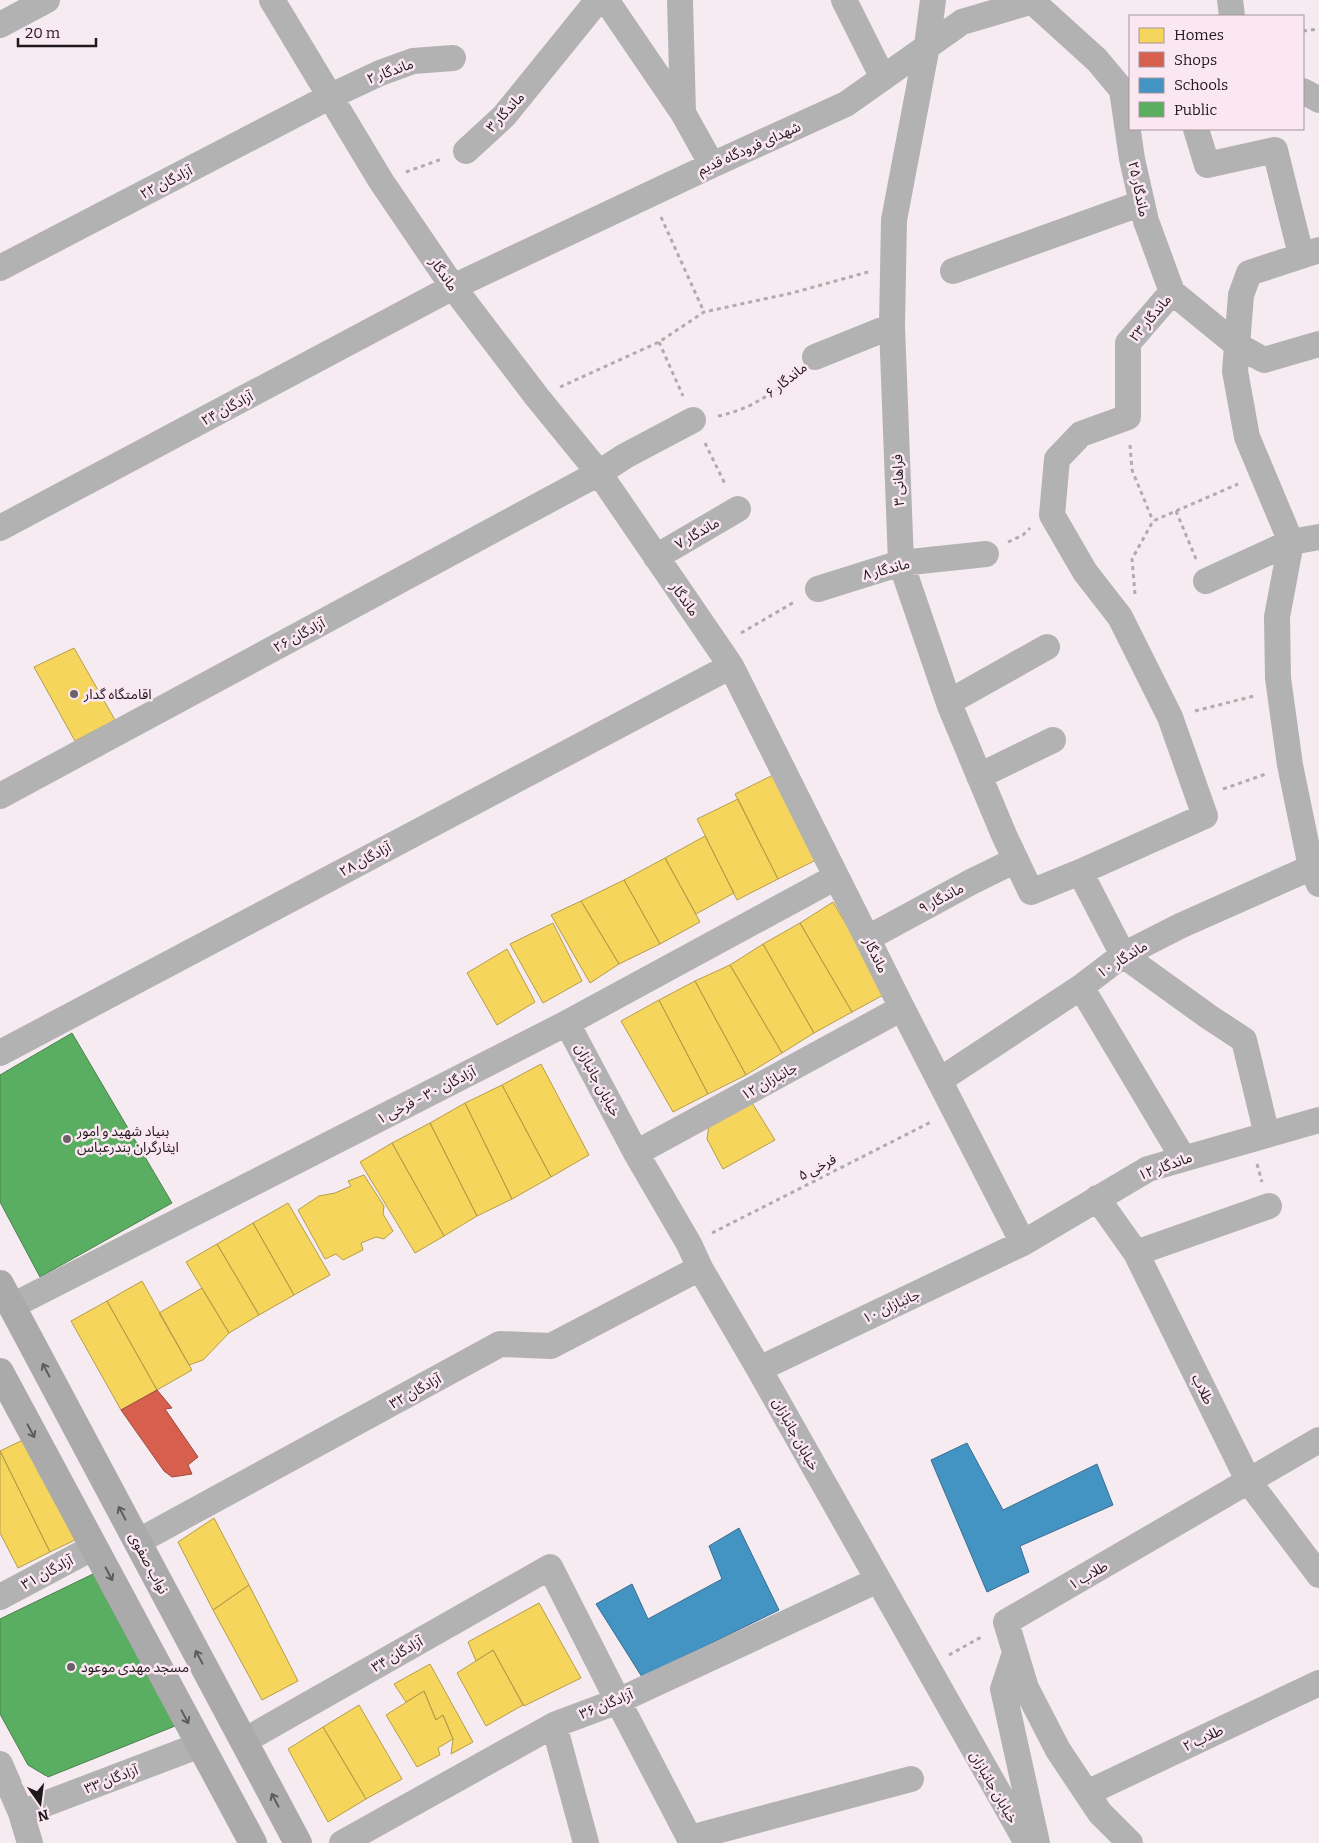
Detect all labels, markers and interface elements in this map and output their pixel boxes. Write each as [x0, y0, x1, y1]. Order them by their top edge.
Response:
scale bar [18, 15, 95, 47]
legend [1129, 15, 1304, 130]
text: 20 m [25, 24, 61, 42]
text: Homes [1174, 26, 1224, 44]
text: Shops [1174, 51, 1217, 69]
street label: ماندگار ۲ [365, 55, 416, 88]
text: Schools [1174, 76, 1228, 94]
street label: ماندگار ۳ [483, 89, 528, 136]
text: Public [1174, 101, 1218, 119]
street label: شهدای فرودگاه قدیم [695, 118, 804, 181]
street label: ماندگار ۲۵ [1124, 160, 1153, 218]
street label: آزادگان ۲۲ [137, 162, 196, 203]
street label: ماندگار [425, 253, 461, 295]
street label: ماندگار ۲۳ [1126, 291, 1175, 345]
street label: ماندگار ۶ [762, 359, 811, 402]
street label: آزادگان ۲۴ [198, 387, 257, 429]
street label: فراهانی ۳ [889, 454, 908, 506]
street label: ماندگار ۷ [672, 514, 722, 553]
street label: ماندگار ۸ [861, 555, 912, 584]
street label: ماندگار [666, 578, 702, 620]
street label: آزادگان ۲۶ [270, 614, 329, 656]
place label: اقامتگاه گدار [83, 686, 152, 703]
marker: اقامتگاه گدار [68, 688, 80, 700]
street label: آزادگان ۲۸ [336, 838, 395, 880]
street label: ماندگار ۹ [916, 880, 967, 917]
street label: ماندگار [859, 934, 891, 976]
street label: ماندگار ۱۰ [1094, 937, 1151, 982]
street label: خیابان جانبازان [571, 1041, 624, 1120]
street label: جانبازان ۱۲ [738, 1059, 800, 1104]
street label: آزادگان ۳۰ - فرخی ۱ [374, 1063, 479, 1128]
place label: بنیاد شهید و امور ایثارگران بندرعباس [76, 1123, 179, 1156]
marker: بنیاد شهید و امور ایثارگران بندرعباس [61, 1133, 73, 1145]
street label: ماندگار ۱۲ [1136, 1149, 1195, 1184]
street label: فرخی ۵ [795, 1151, 839, 1184]
street label: جانبازان ۱۰ [860, 1286, 923, 1327]
one-way arrow [41, 1363, 50, 1378]
street label: آزادگان ۳۲ [386, 1370, 445, 1413]
street label: طلاب [1188, 1371, 1217, 1407]
street label: خیابان جانبازان [769, 1395, 822, 1474]
one-way arrow [27, 1423, 37, 1437]
one-way arrow [117, 1506, 127, 1521]
street label: نواب صفوی [125, 1530, 172, 1597]
street label: آزادگان ۳۱ [18, 1551, 77, 1593]
street label: طلاب ۱ [1066, 1557, 1111, 1593]
one-way arrow [104, 1566, 114, 1580]
street label: آزادگان ۳۴ [369, 1633, 427, 1676]
one-way arrow [194, 1649, 204, 1664]
place label: مسجد مهدی موعود [81, 1659, 189, 1676]
marker: مسجد مهدی موعود [65, 1661, 77, 1673]
street label: آزادگان ۳۶ [577, 1686, 636, 1723]
one-way arrow [181, 1709, 190, 1724]
street label: طلاب ۲ [1180, 1722, 1226, 1755]
street label: خیابان جانبازان [966, 1748, 1021, 1826]
street label: آزادگان ۳۳ [82, 1761, 141, 1798]
north arrow [15, 1778, 65, 1828]
one-way arrow [270, 1793, 279, 1808]
text: N [36, 1806, 50, 1825]

